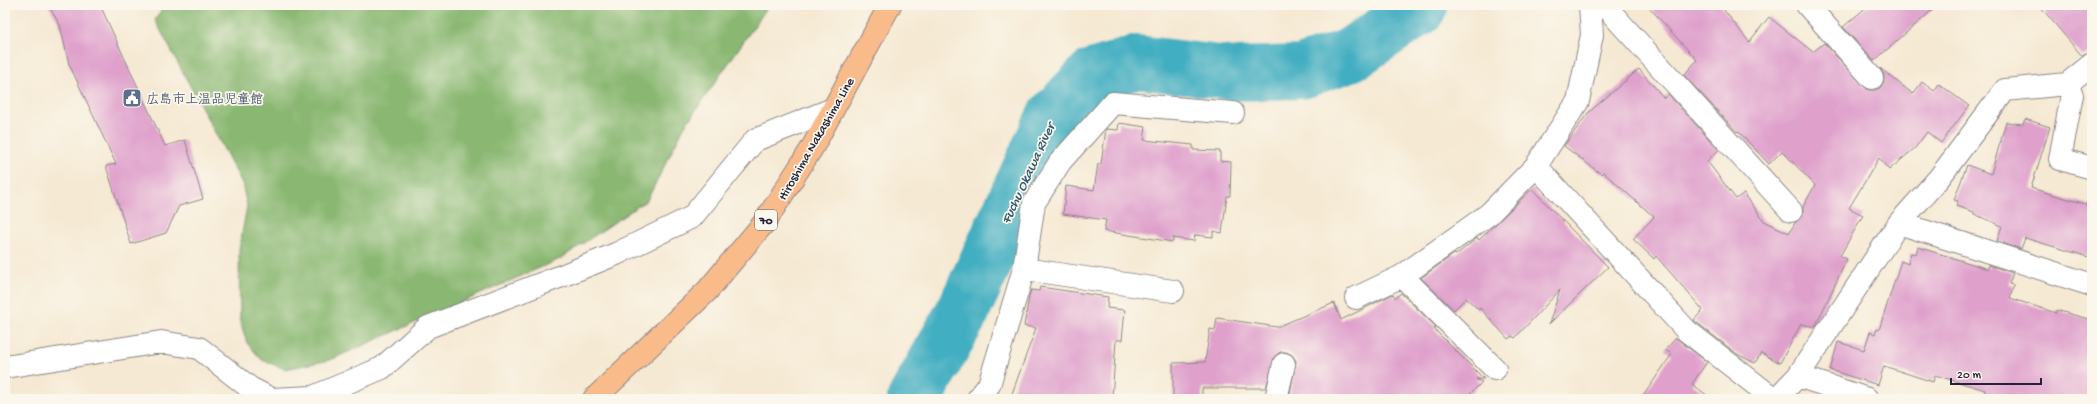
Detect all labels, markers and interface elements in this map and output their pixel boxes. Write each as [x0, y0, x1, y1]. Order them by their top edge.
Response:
street label: Hiroshima Nakashima Line [776, 75, 859, 203]
public building icon: 広島市上温品児童館 [121, 87, 143, 109]
place label: 広島市上温品児童館 [146, 92, 263, 108]
water label: Fuchu Okawa River [999, 118, 1061, 227]
road number: 70 [755, 210, 777, 230]
scale bar [1951, 360, 2041, 386]
text: 20 m [1957, 369, 1982, 383]

